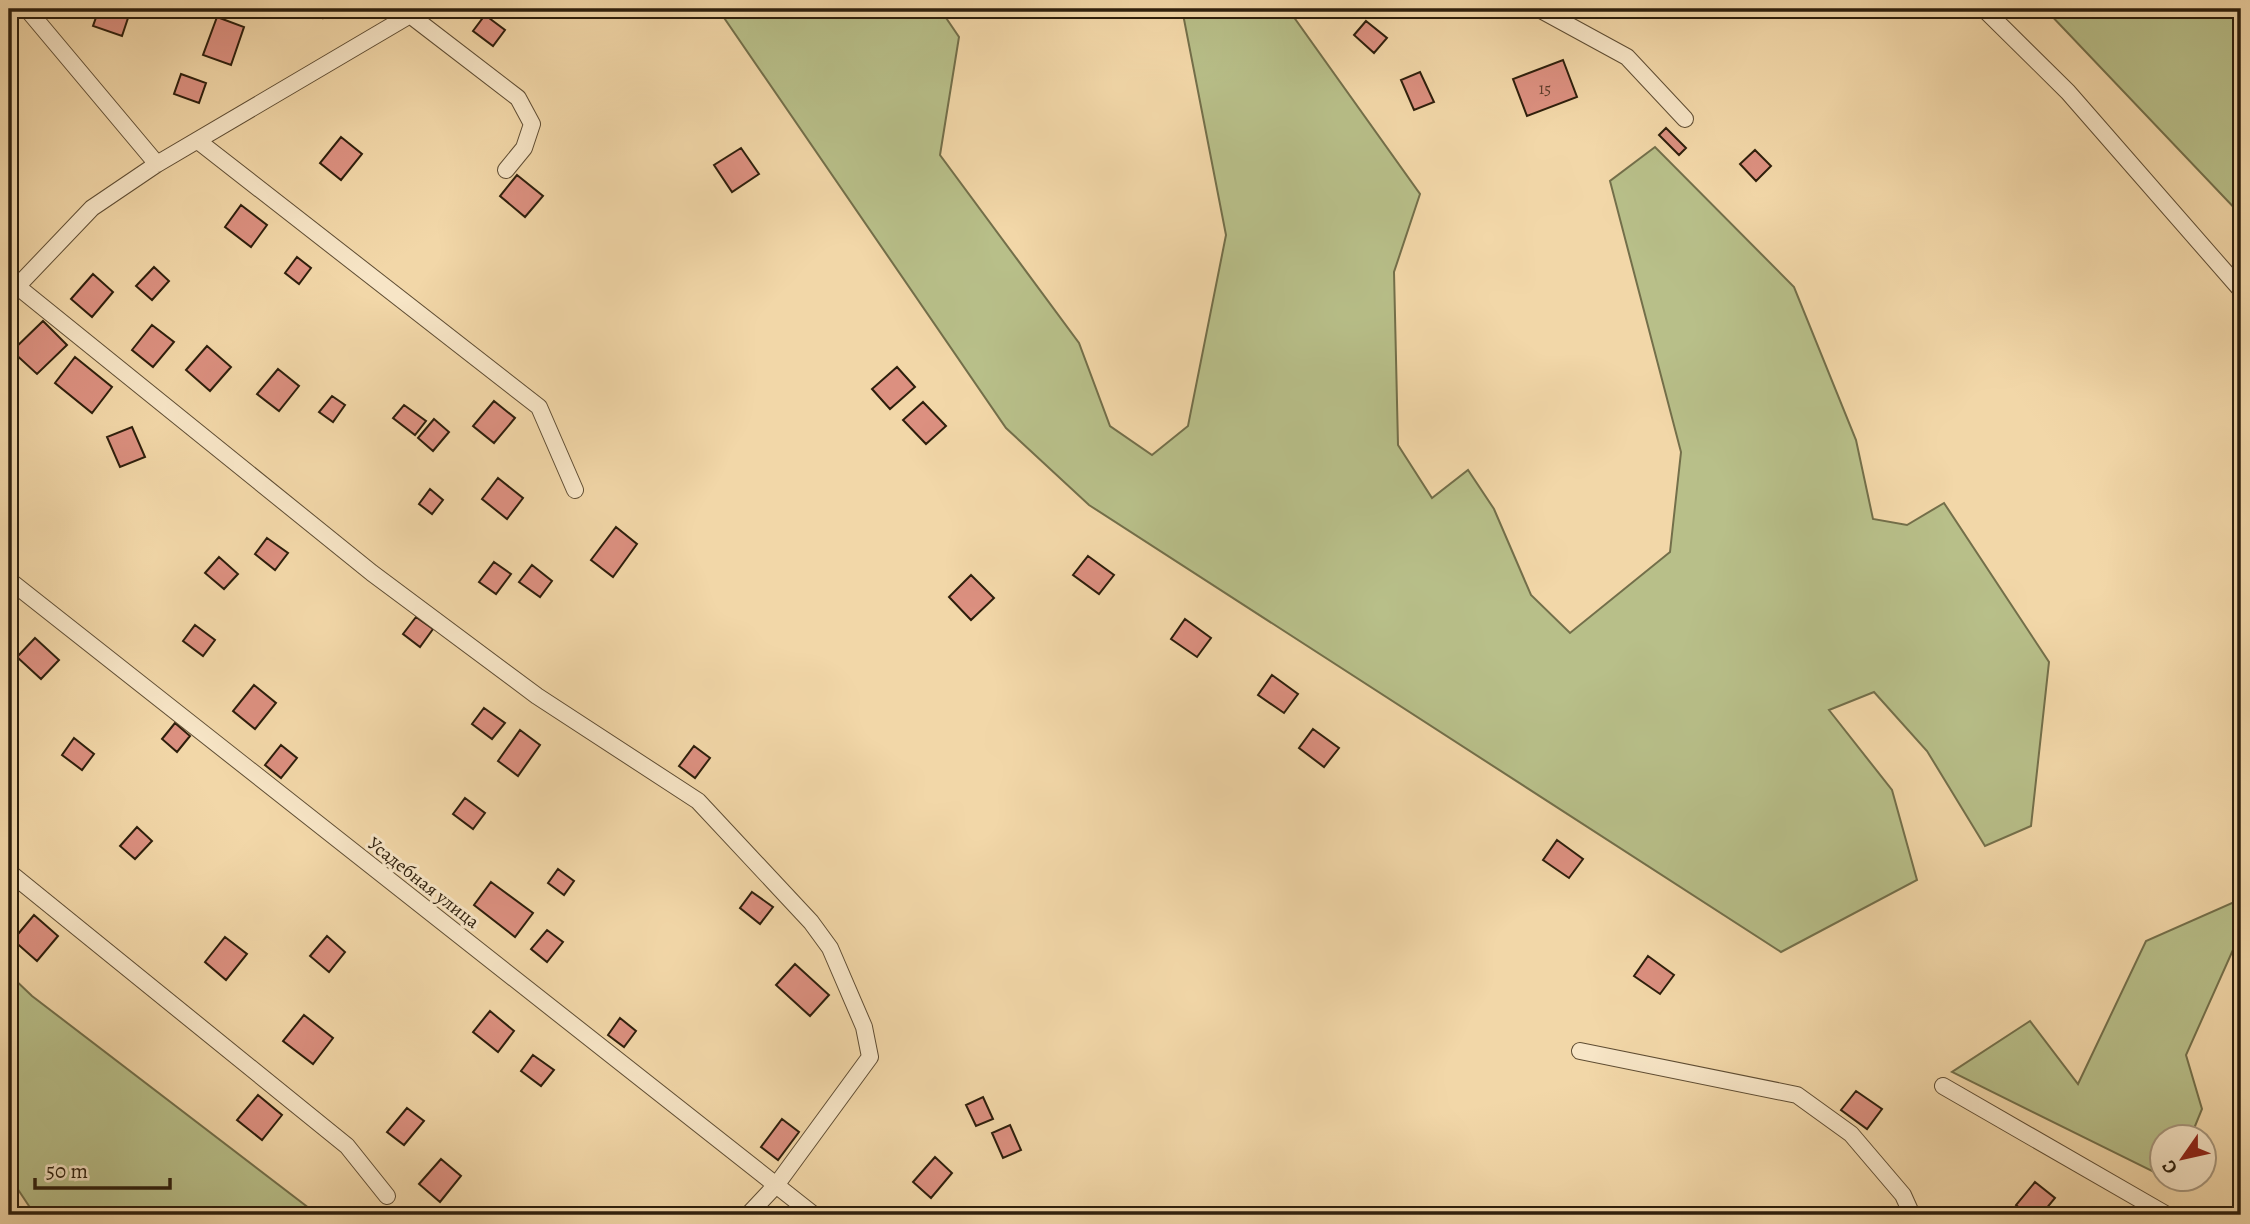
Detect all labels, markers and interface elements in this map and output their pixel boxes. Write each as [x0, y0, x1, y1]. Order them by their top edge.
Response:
house number: 15 [1539, 78, 1551, 100]
street label: Усадебная улица [362, 831, 485, 935]
north arrow [2148, 1122, 2218, 1192]
scale bar [35, 1147, 170, 1191]
text: С [2156, 1155, 2184, 1179]
text: 50 m [46, 1157, 88, 1185]

